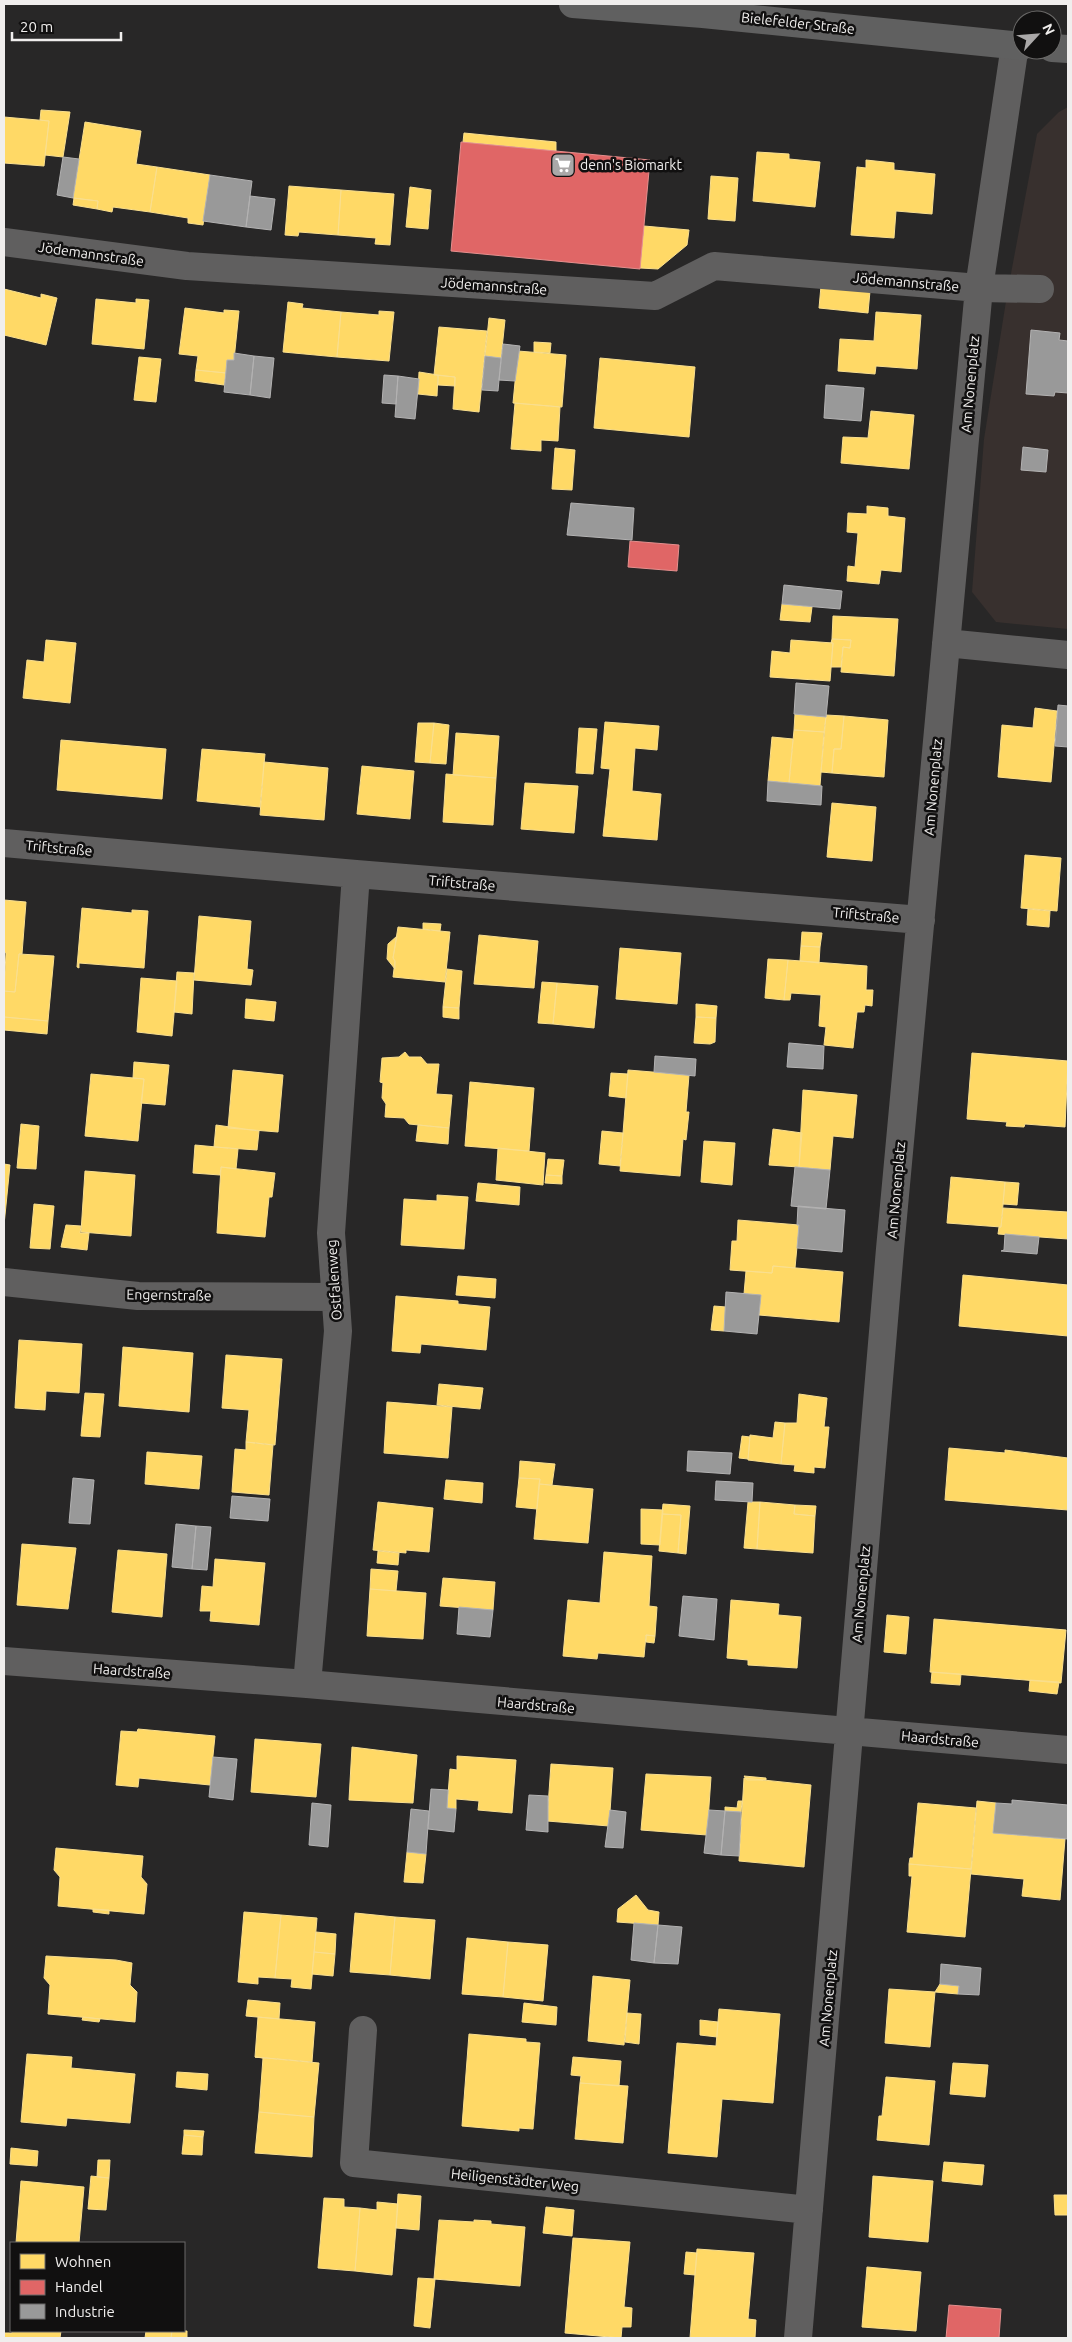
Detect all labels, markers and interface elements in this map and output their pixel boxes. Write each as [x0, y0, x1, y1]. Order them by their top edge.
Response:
street label: Bielefelder Straße [740, 9, 856, 37]
scale bar [12, 10, 121, 42]
north arrow [1012, 10, 1062, 60]
text: 20 m [20, 18, 53, 35]
text: N [1039, 21, 1058, 38]
supermarket icon: denn's Biomarkt [550, 152, 576, 178]
place label: denn's Biomarkt [580, 157, 682, 173]
street label: Jödemannstraße [37, 239, 145, 269]
street label: Jödemannstraße [852, 269, 960, 295]
street label: Jödemannstraße [440, 274, 548, 298]
street label: Am Nonenplatz [958, 335, 982, 433]
street label: Am Nonenplatz [921, 738, 945, 836]
street label: Triftstraße [25, 837, 93, 859]
street label: Triftstraße [428, 872, 496, 894]
street label: Triftstraße [832, 904, 900, 926]
street label: Am Nonenplatz [884, 1141, 908, 1239]
street label: Ostfalenweg [323, 1239, 345, 1321]
street label: Engernstraße [126, 1286, 212, 1304]
street label: Am Nonenplatz [849, 1545, 873, 1643]
street label: Haardstraße [93, 1660, 171, 1682]
street label: Haardstraße [497, 1694, 575, 1716]
street label: Haardstraße [901, 1728, 979, 1750]
street label: Am Nonenplatz [816, 1949, 840, 2047]
street label: Heiligenstädter Weg [450, 2165, 580, 2195]
legend [10, 2242, 185, 2332]
text: Wohnen [55, 2253, 111, 2270]
text: Handel [55, 2278, 103, 2295]
text: Industrie [55, 2303, 115, 2320]

